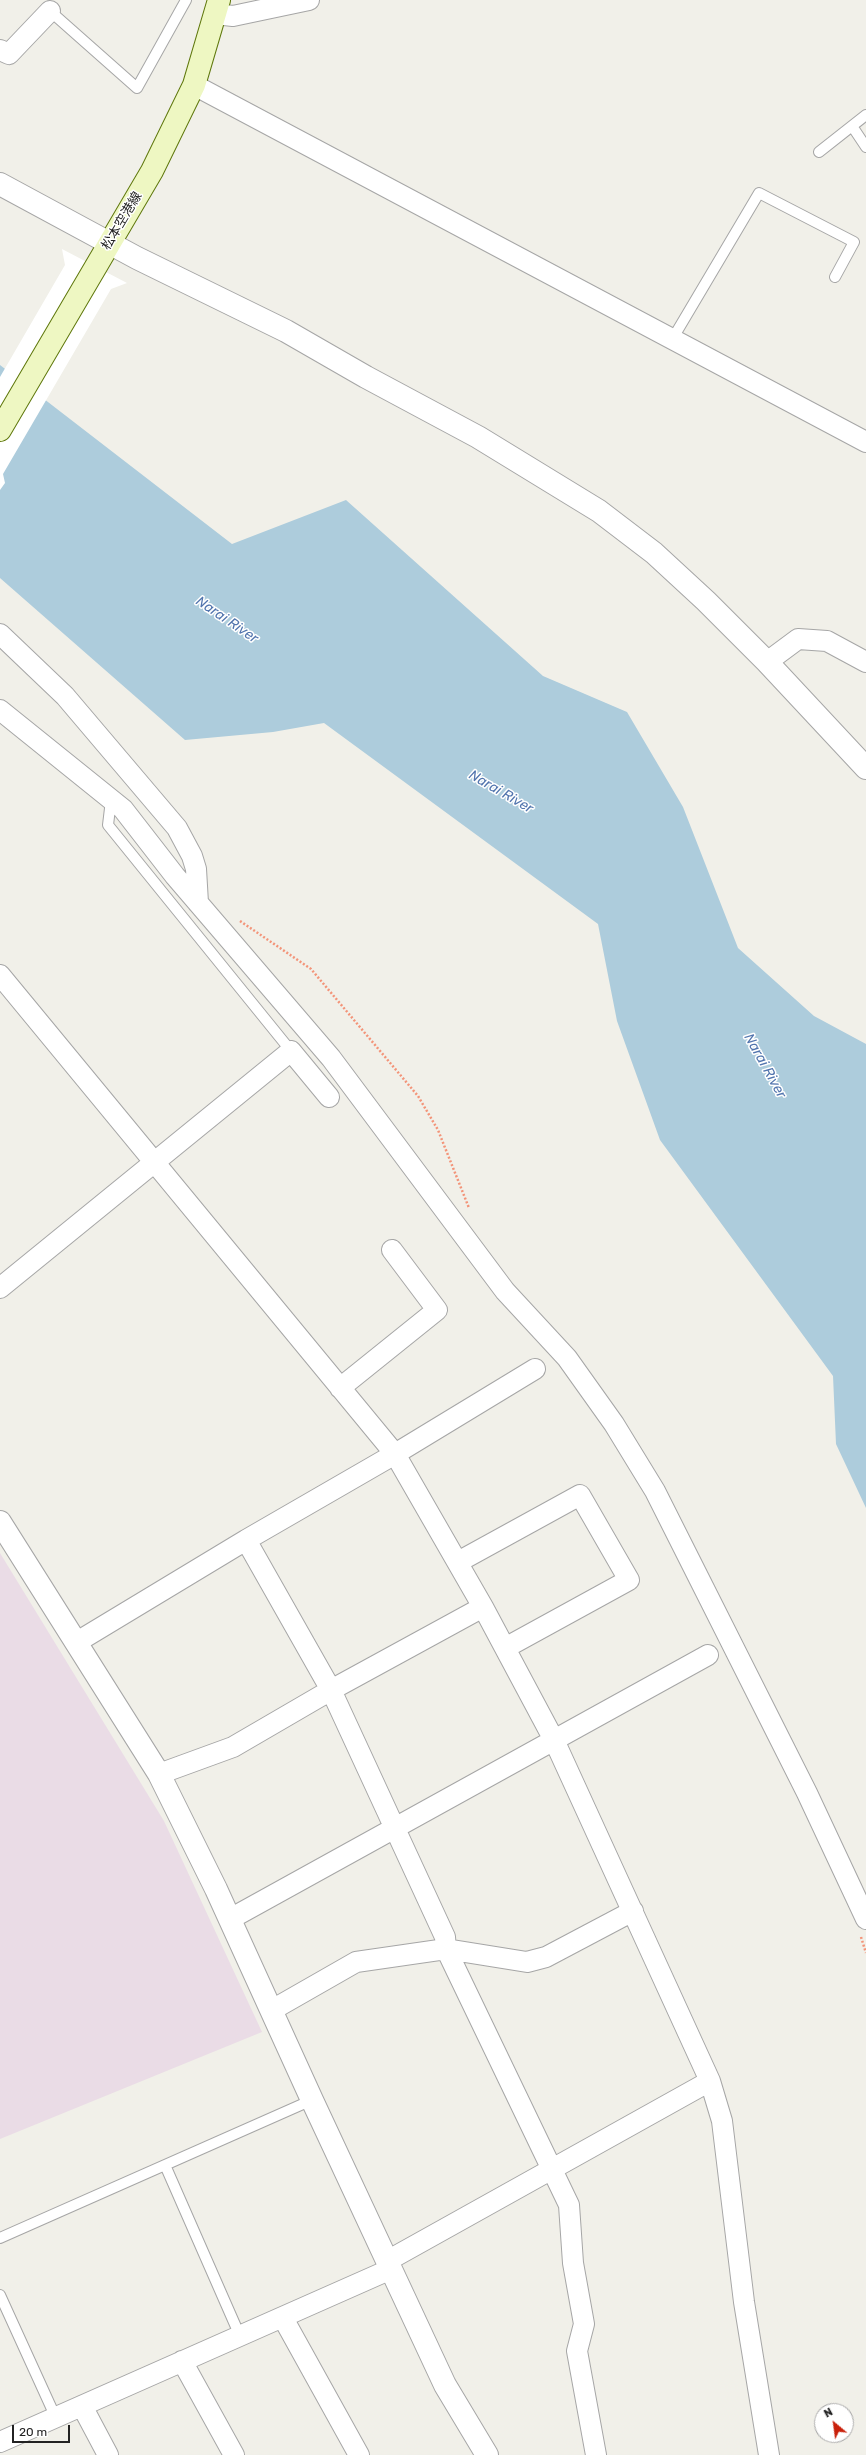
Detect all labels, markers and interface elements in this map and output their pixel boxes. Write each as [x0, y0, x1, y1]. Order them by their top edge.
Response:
street label: 松本空港線 [99, 189, 145, 253]
water label: Narai River [193, 593, 261, 647]
water label: Narai River [466, 767, 536, 817]
water label: Narai River [740, 1031, 790, 1101]
north arrow [814, 2403, 854, 2443]
text: N [822, 2405, 835, 2421]
scale bar [14, 2417, 72, 2443]
text: 20 m [19, 2425, 47, 2439]

